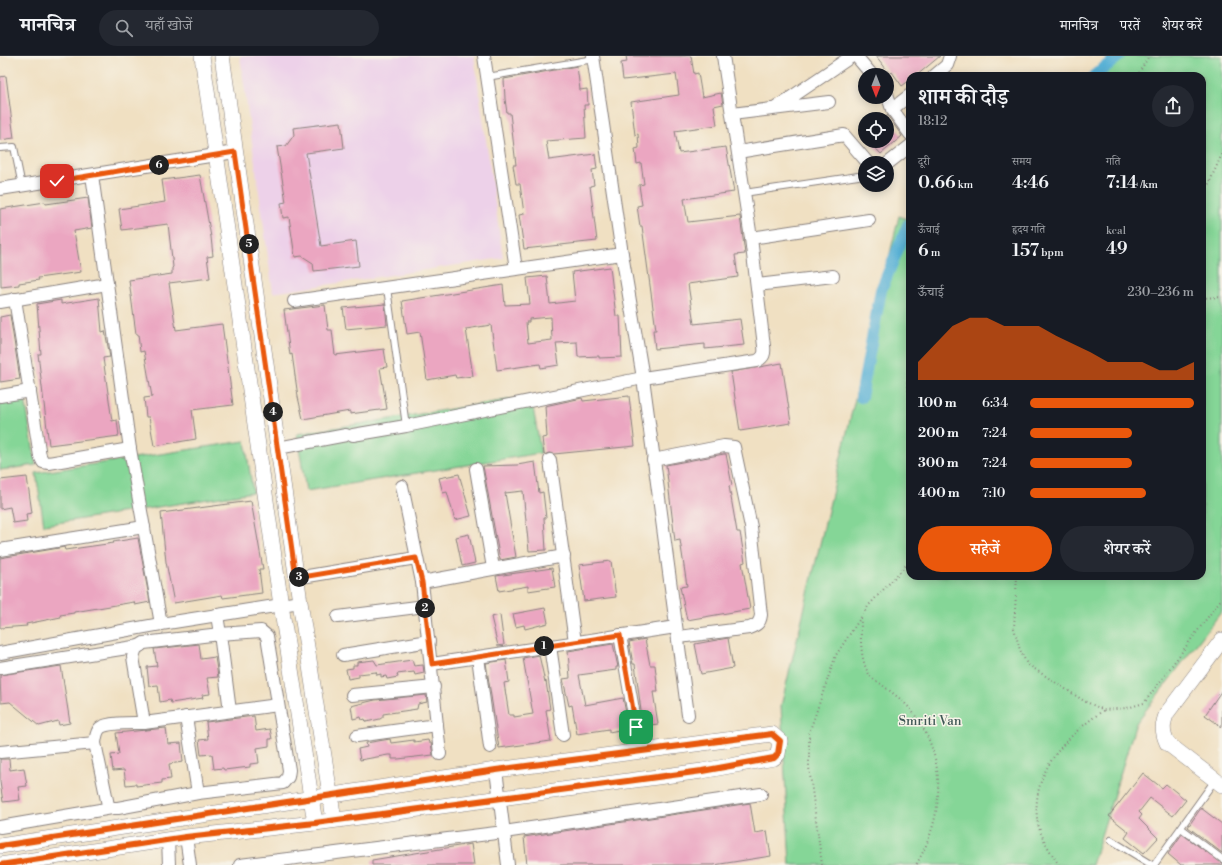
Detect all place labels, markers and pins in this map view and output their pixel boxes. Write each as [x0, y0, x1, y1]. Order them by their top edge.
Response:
pin: 6 [149, 155, 169, 175]
pin [40, 164, 74, 198]
pin: 5 [239, 234, 259, 254]
pin: 4 [263, 402, 283, 422]
pin: 3 [289, 567, 309, 587]
pin: 2 [415, 598, 435, 618]
pin: 1 [534, 636, 554, 656]
pin [619, 710, 653, 744]

